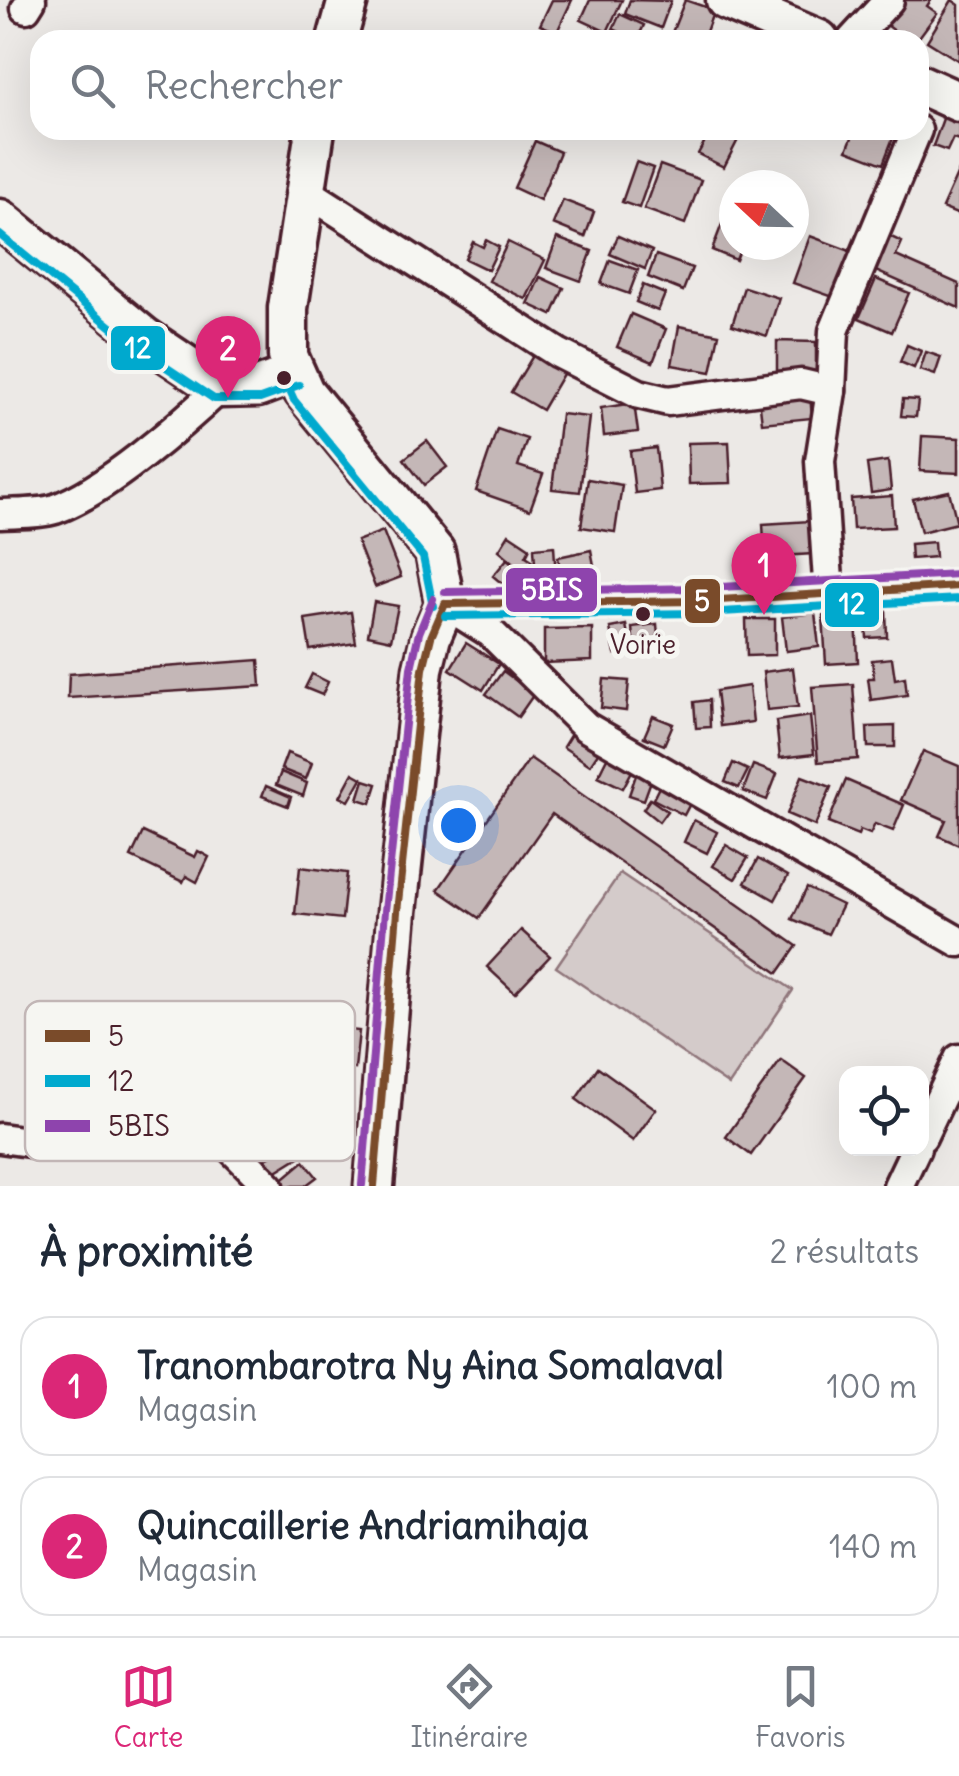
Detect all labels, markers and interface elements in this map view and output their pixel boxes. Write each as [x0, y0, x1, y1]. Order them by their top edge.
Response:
search box [30, 30, 929, 140]
icon: search [65, 58, 120, 113]
text: Rechercher [145, 62, 343, 109]
north arrow [719, 170, 809, 260]
pin: 2 [196, 316, 260, 398]
line badge: 12 [109, 324, 167, 372]
text: 12 [125, 330, 151, 366]
unlabelled marker [274, 368, 294, 388]
pin: 1 [732, 532, 796, 615]
line badge: 5BIS [504, 566, 599, 614]
text: 5BIS [521, 572, 583, 608]
line badge: 5 [683, 577, 722, 625]
line badge: 12 [823, 581, 881, 629]
text: 5 [694, 583, 710, 619]
text: 12 [839, 586, 865, 622]
marker: Voirie [633, 604, 653, 624]
place label: Voirie [610, 628, 676, 661]
your location [433, 800, 484, 851]
legend [25, 1001, 355, 1161]
text: 5 [108, 1018, 124, 1054]
text: 12 [108, 1063, 134, 1099]
map controls [839, 1066, 929, 1156]
button: locate [839, 1066, 929, 1156]
text: 5BIS [108, 1108, 170, 1144]
text: À proximité [40, 1225, 253, 1277]
text: 2 résultats [770, 1231, 919, 1272]
text: Tranombarotra Ny Aina Somalaval [137, 1342, 724, 1389]
text: 1 [68, 1366, 81, 1407]
text: 100 m [827, 1366, 917, 1407]
text: Magasin [137, 1389, 257, 1430]
text: Quincaillerie Andriamihaja [137, 1502, 589, 1549]
text: 2 [66, 1526, 83, 1567]
text: 140 m [829, 1526, 917, 1567]
text: Magasin [137, 1549, 257, 1590]
tab: Carte [114, 1659, 183, 1755]
tab: Itinéraire [410, 1659, 528, 1755]
tab: Favoris [755, 1659, 845, 1755]

